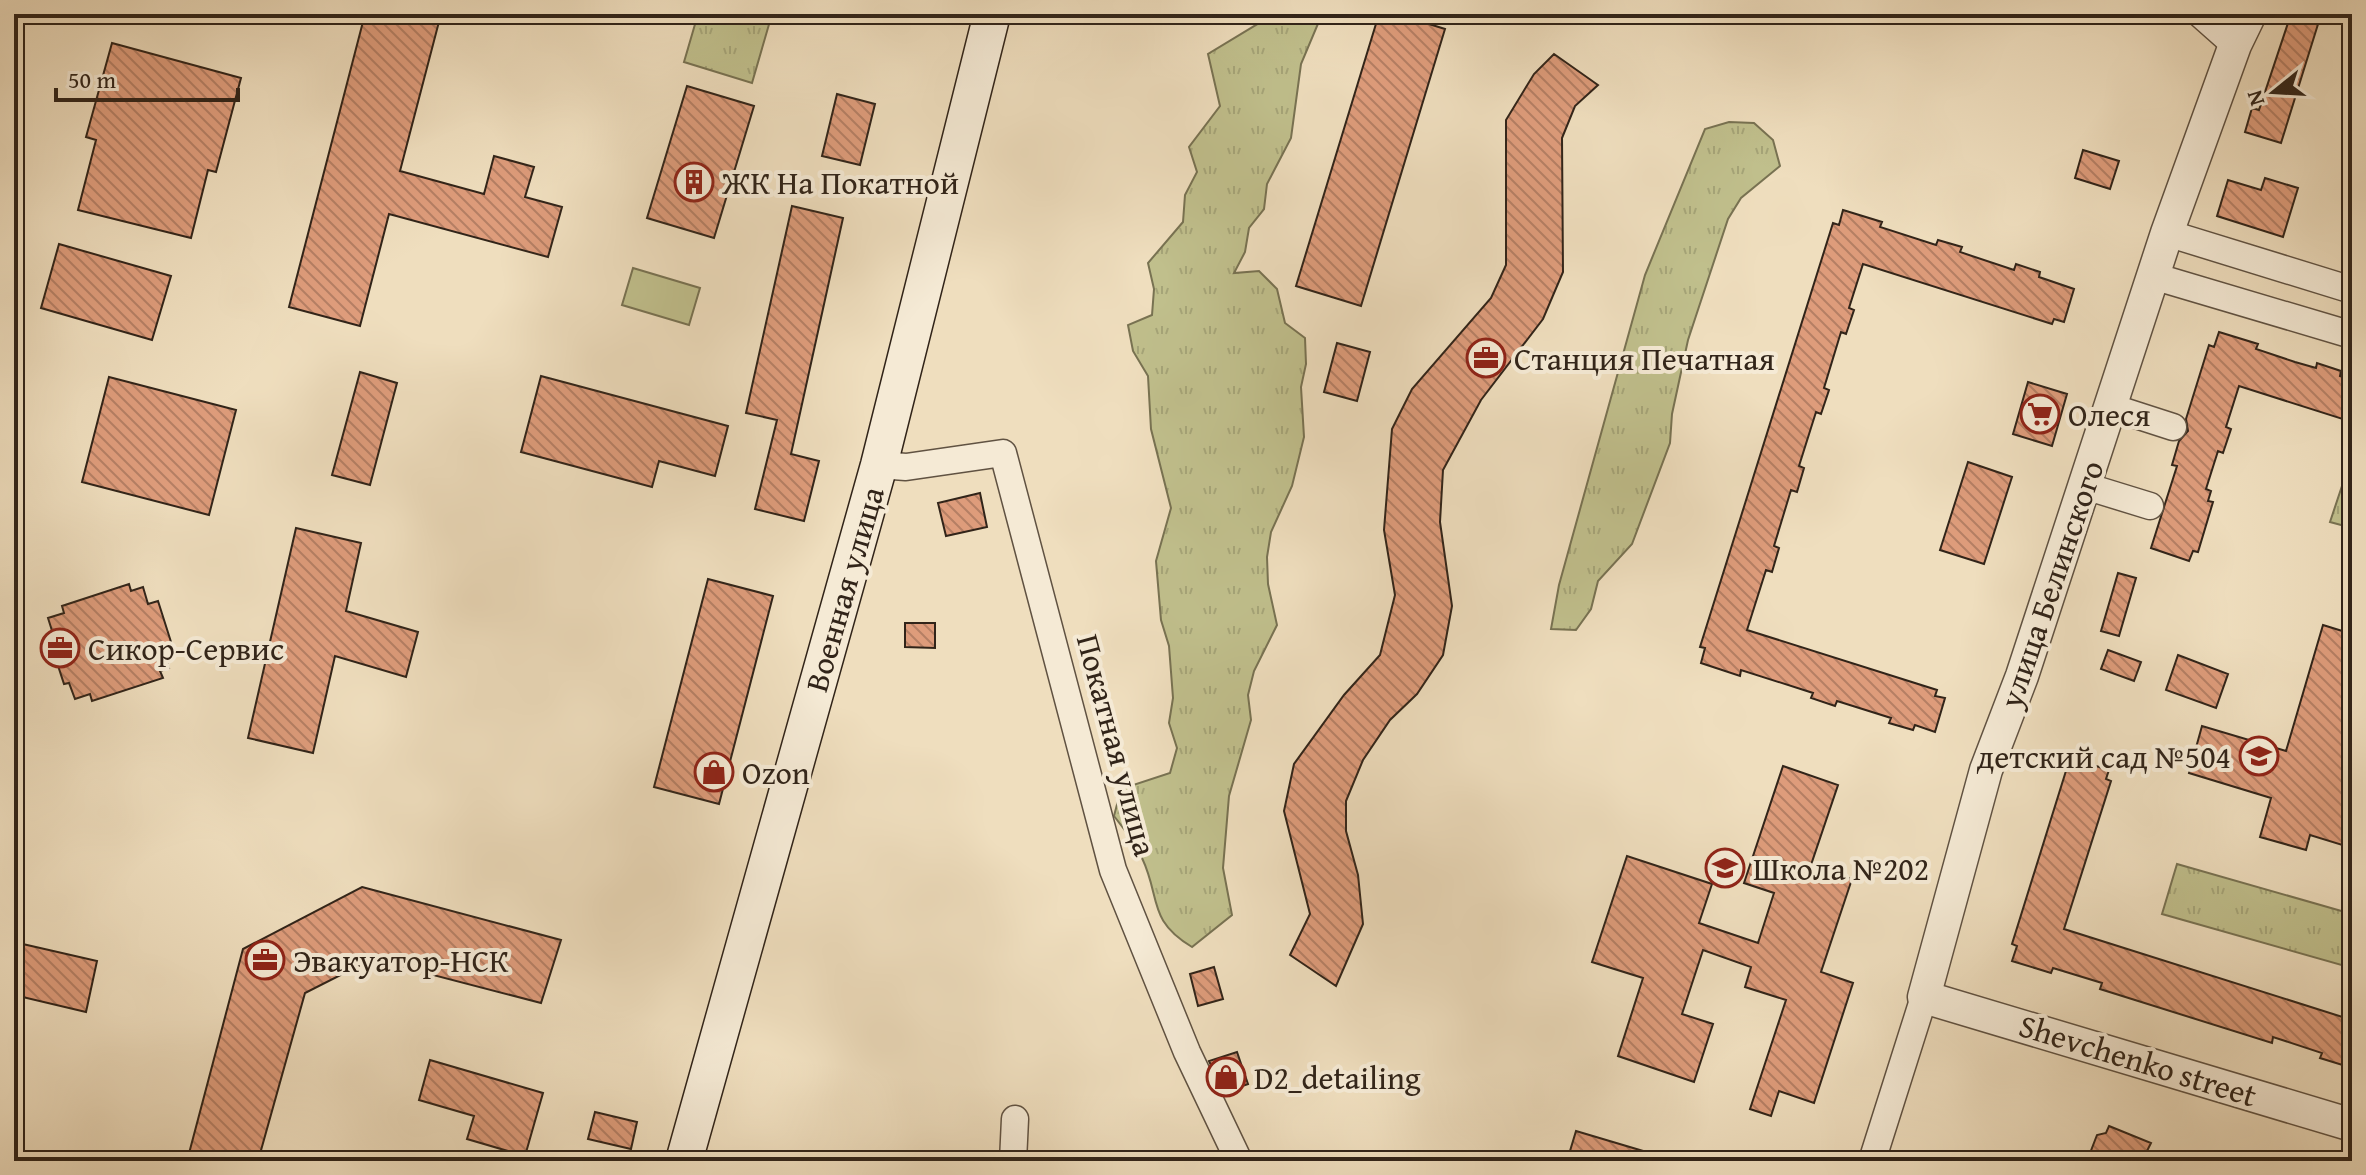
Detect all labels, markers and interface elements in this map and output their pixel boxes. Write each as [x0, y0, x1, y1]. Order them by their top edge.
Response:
scale bar [56, 52, 238, 102]
north arrow [2234, 52, 2314, 132]
text: 50 m [68, 62, 116, 97]
text: N [2237, 86, 2272, 110]
place label: ЖК На Покатной [721, 159, 959, 206]
building icon: ЖК На Покатной [673, 161, 715, 203]
place label: Станция Печатная [1514, 335, 1775, 382]
office icon: Станция Печатная [1465, 337, 1507, 379]
place label: Олеся [2068, 391, 2150, 438]
supermarket icon: Олеся [2019, 393, 2061, 435]
street label: улица Белинского [1986, 454, 2115, 715]
street label: Военная улица [792, 480, 896, 697]
place label: Сикор-Сервис [88, 625, 284, 672]
office icon: Сикор-Сервис [39, 627, 81, 669]
street label: Покатная улица [1065, 629, 1169, 862]
place label: детский сад №504 [1977, 733, 2231, 780]
school or university icon: детский сад №504 [2238, 735, 2280, 777]
place label: Ozon [742, 749, 810, 796]
shop icon: Ozon [693, 751, 735, 793]
place label: Школа №202 [1753, 845, 1929, 892]
school or university icon: Школа №202 [1704, 847, 1746, 889]
place label: Эвакуатор-НСК [293, 937, 509, 984]
office icon: Эвакуатор-НСК [244, 939, 286, 981]
street label: Shevchenko street [2013, 1002, 2263, 1118]
place label: D2_detailing [1254, 1054, 1421, 1101]
shop icon: D2_detailing [1205, 1056, 1247, 1098]

